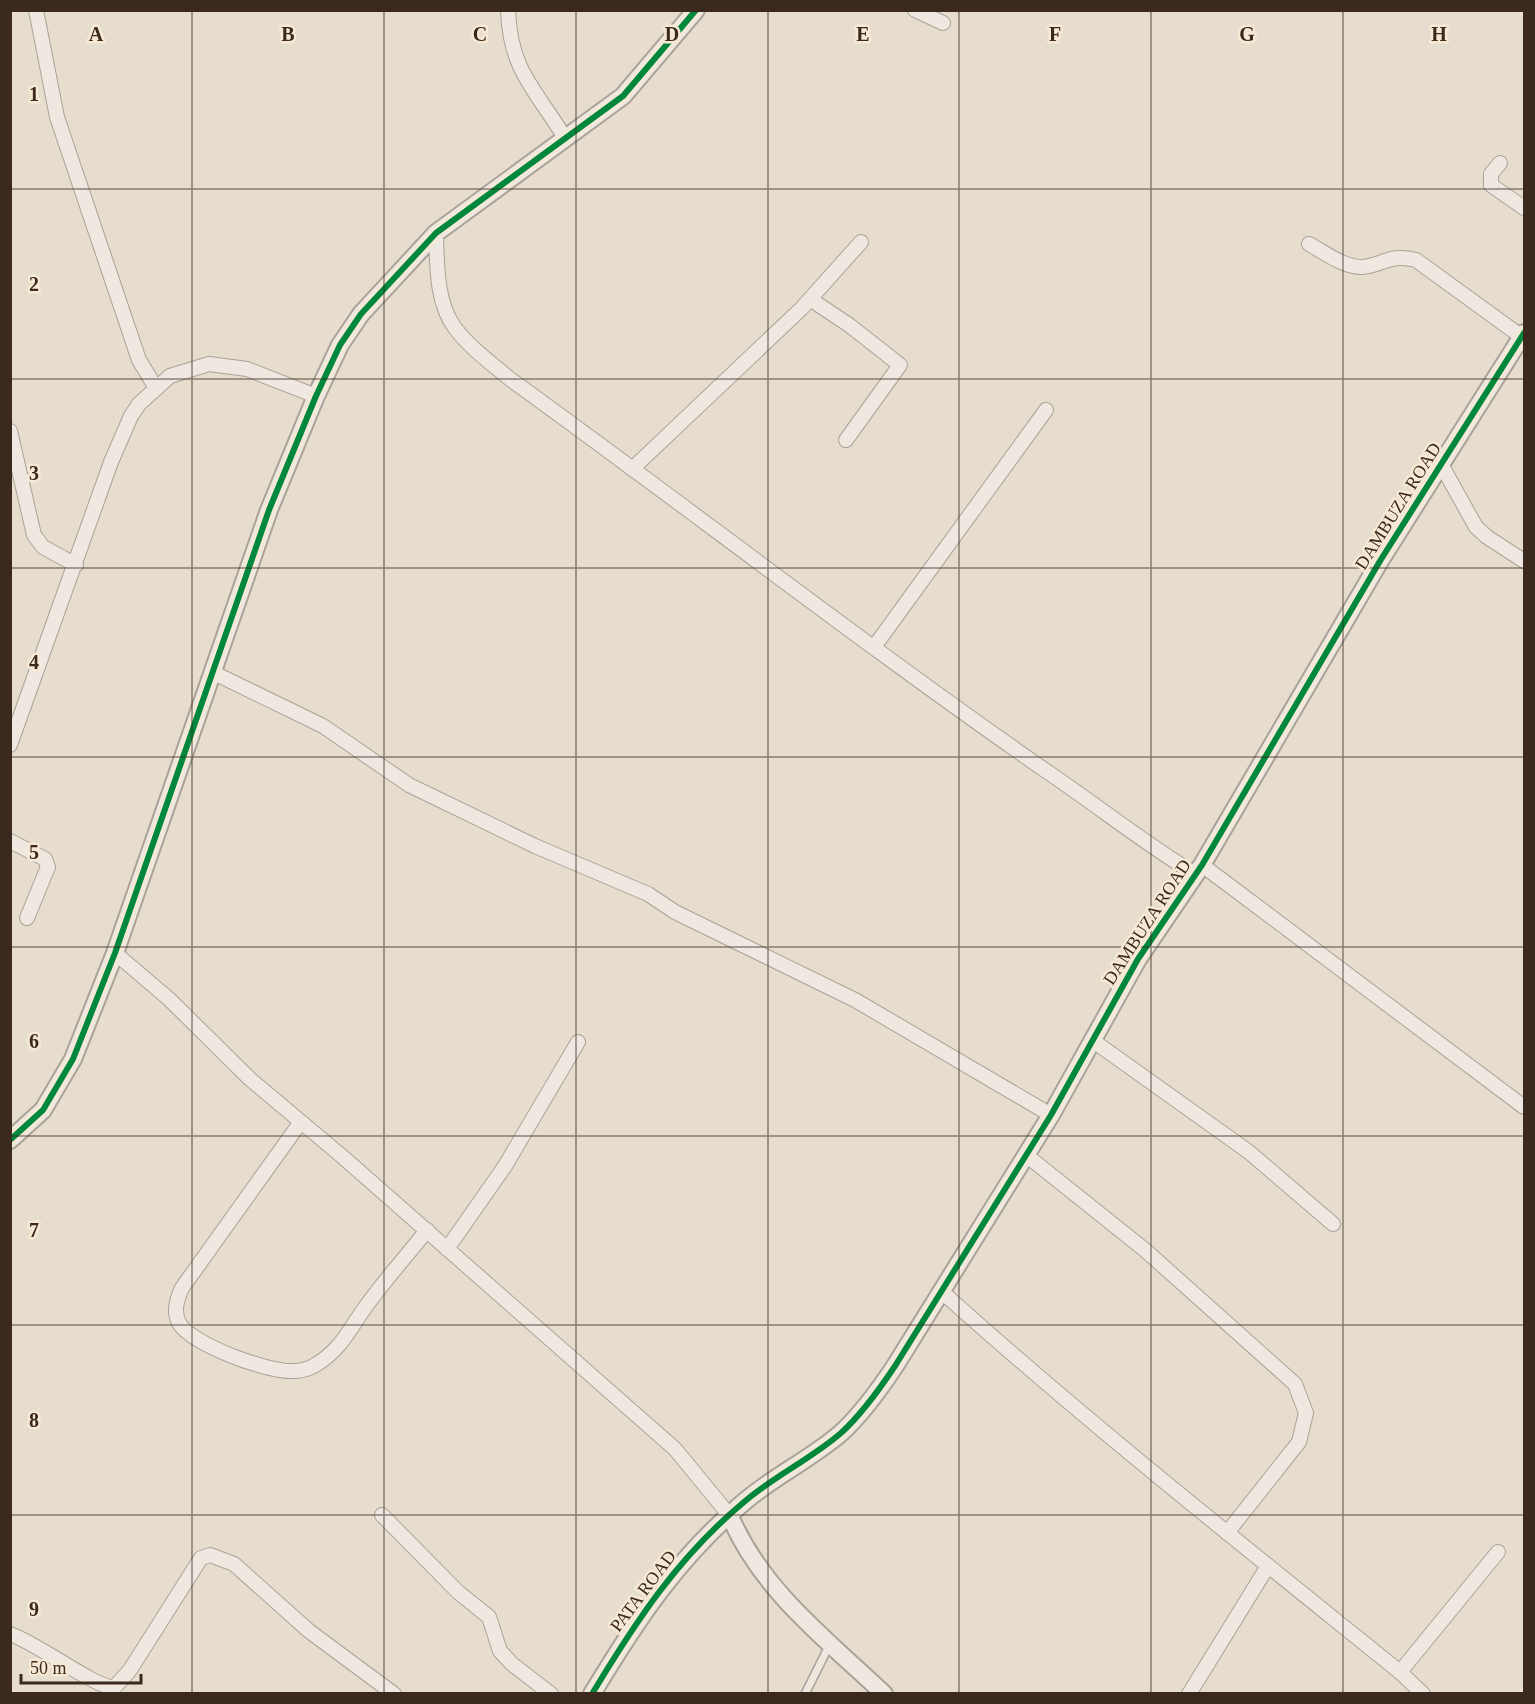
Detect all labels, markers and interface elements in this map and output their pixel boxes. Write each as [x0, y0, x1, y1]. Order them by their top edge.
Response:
text: A [89, 23, 104, 45]
text: B [281, 23, 295, 45]
text: C [473, 23, 487, 45]
text: D [665, 23, 679, 45]
text: E [856, 23, 870, 45]
text: F [1049, 23, 1061, 45]
text: G [1239, 23, 1255, 45]
text: H [1431, 23, 1447, 45]
text: 1 [29, 83, 39, 105]
text: 2 [29, 273, 39, 295]
street label: DAMBUZA ROAD [1351, 439, 1445, 573]
text: 3 [29, 462, 39, 484]
text: 4 [29, 651, 39, 673]
text: 5 [29, 841, 39, 863]
street label: DAMBUZA ROAD [1099, 856, 1195, 988]
text: 6 [29, 1030, 39, 1052]
text: 7 [29, 1219, 39, 1241]
text: 8 [29, 1409, 39, 1431]
street label: PATA ROAD [606, 1546, 680, 1636]
text: 9 [29, 1598, 39, 1620]
scale bar [21, 1647, 141, 1685]
text: 50 m [30, 1658, 67, 1678]

